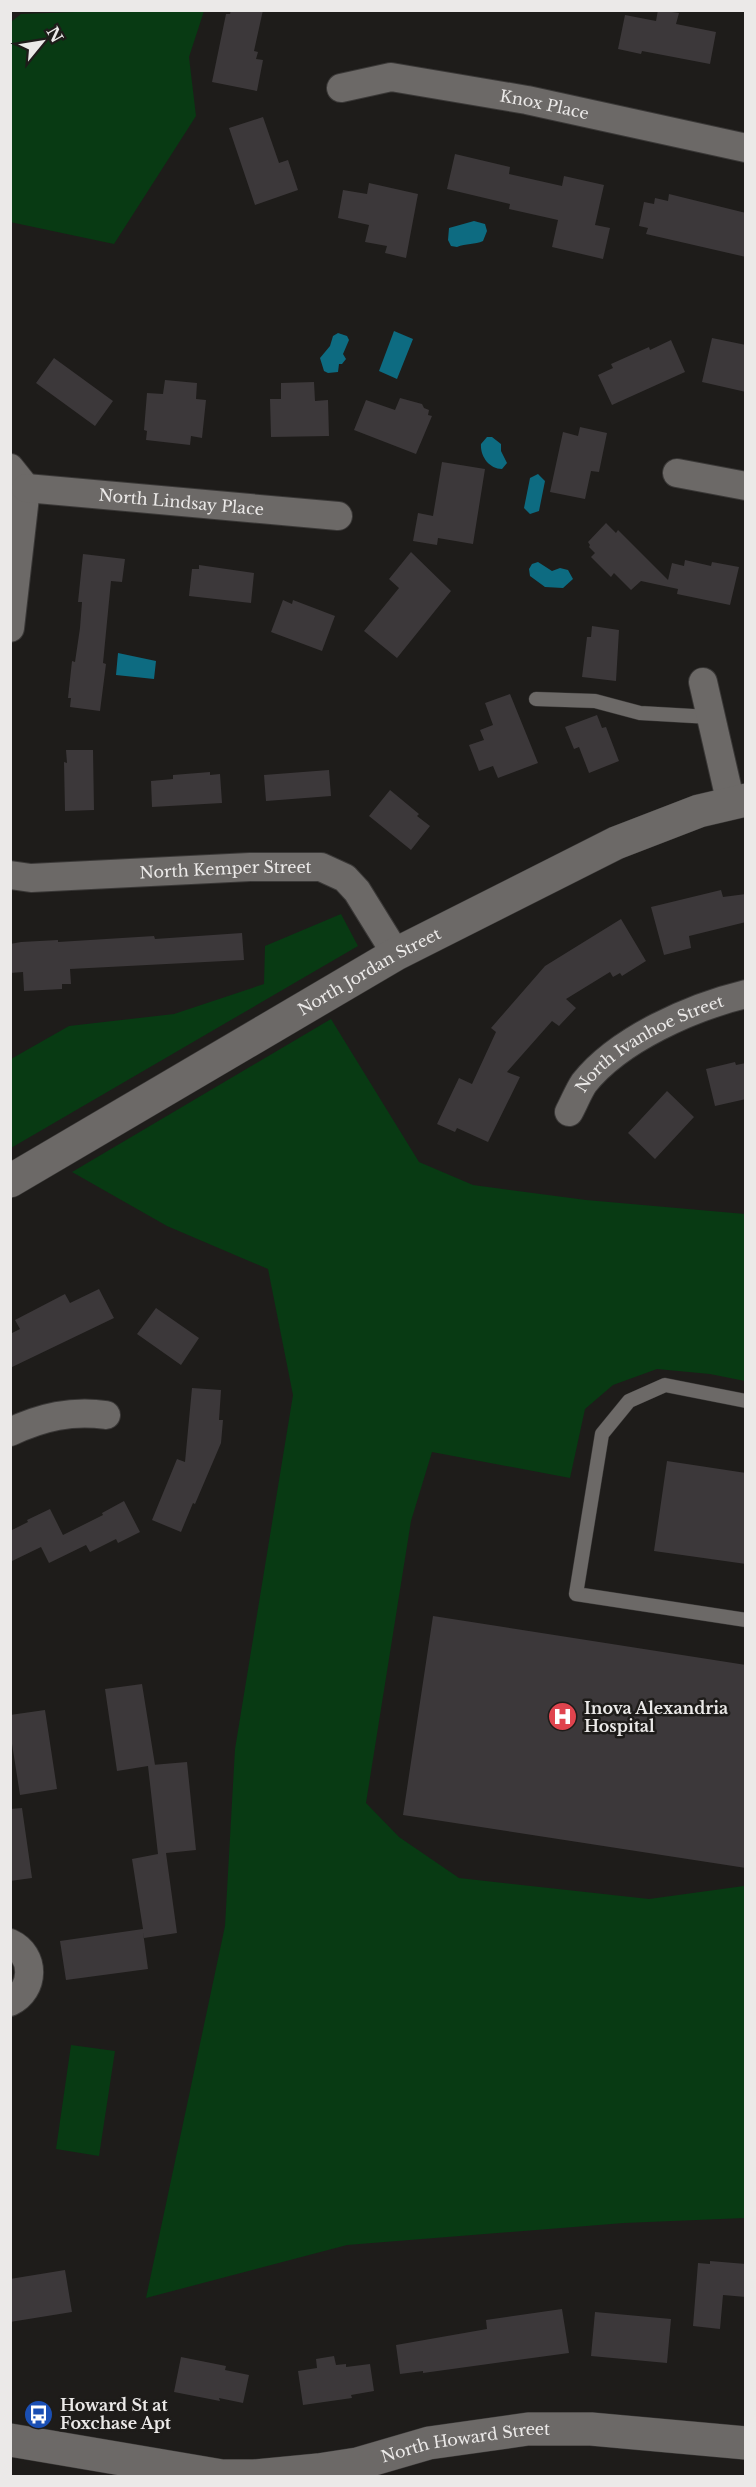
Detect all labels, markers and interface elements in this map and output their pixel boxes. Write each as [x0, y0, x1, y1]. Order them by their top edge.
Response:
north arrow [12, 12, 72, 72]
text: N [43, 23, 67, 46]
street label: Knox Place [498, 86, 591, 123]
street label: North Lindsay Place [98, 485, 265, 519]
street label: North Kemper Street [139, 857, 312, 883]
street label: North Jordan Street [294, 923, 444, 1020]
street label: North Ivanhoe Street [571, 991, 726, 1096]
place label: Inova Alexandria Hospital [584, 1698, 728, 1736]
hospital icon: Inova Alexandria Hospital [547, 1701, 579, 1733]
place label: Howard St at Foxchase Apt [60, 2395, 172, 2433]
bus stop icon: Howard St at Foxchase Apt [23, 2398, 55, 2430]
street label: North Howard Street [379, 2419, 550, 2466]

